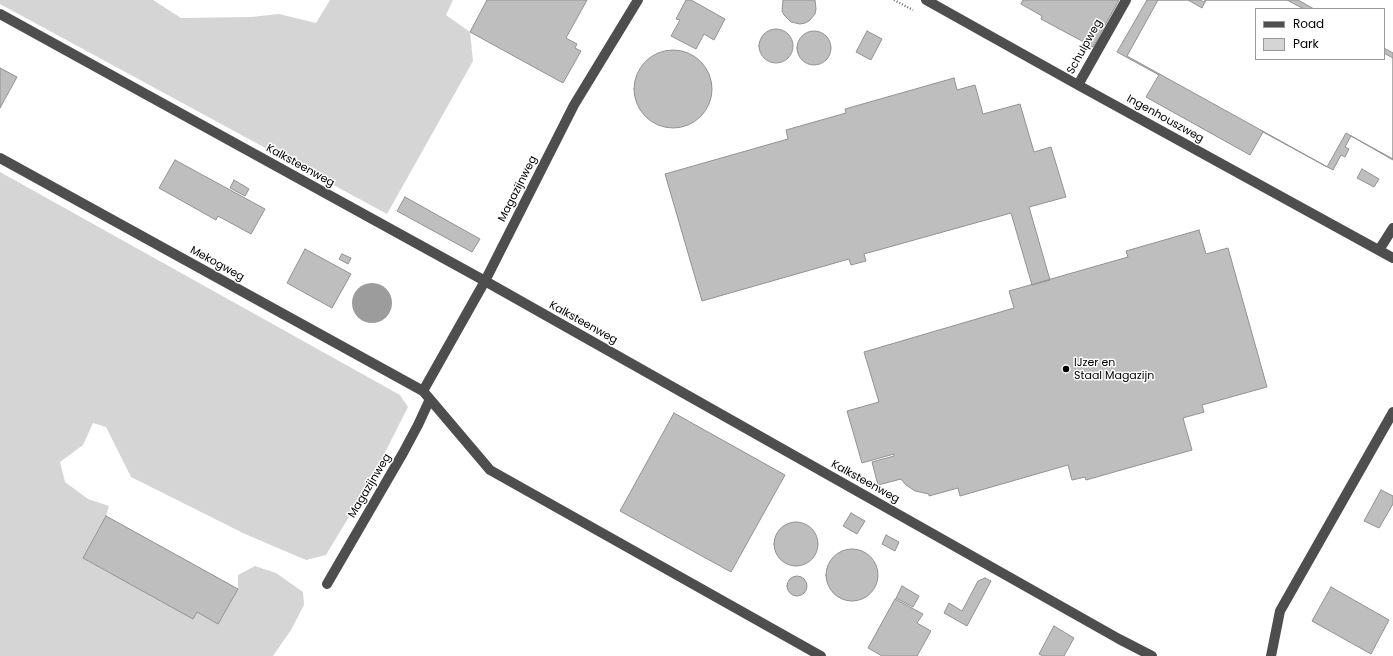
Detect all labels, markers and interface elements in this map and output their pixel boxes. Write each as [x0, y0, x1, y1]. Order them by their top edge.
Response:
legend [1255, 8, 1385, 60]
text: Road [1293, 15, 1324, 32]
street label: Schulpweg [1065, 17, 1105, 77]
text: Park [1293, 35, 1319, 52]
street label: Ingenhouszweg [1124, 92, 1206, 146]
street label: Kalksteenweg [264, 142, 336, 190]
street label: Magazijnweg [496, 154, 540, 224]
street label: Mekogweg [188, 244, 246, 284]
street label: Kalksteenweg [547, 299, 619, 347]
place label: IJzer en Staal Magazijn [1074, 356, 1154, 382]
marker: IJzer en Staal Magazijn [1061, 364, 1071, 374]
street label: Magazijnweg [346, 452, 394, 520]
street label: Kalksteenweg [829, 458, 901, 506]

